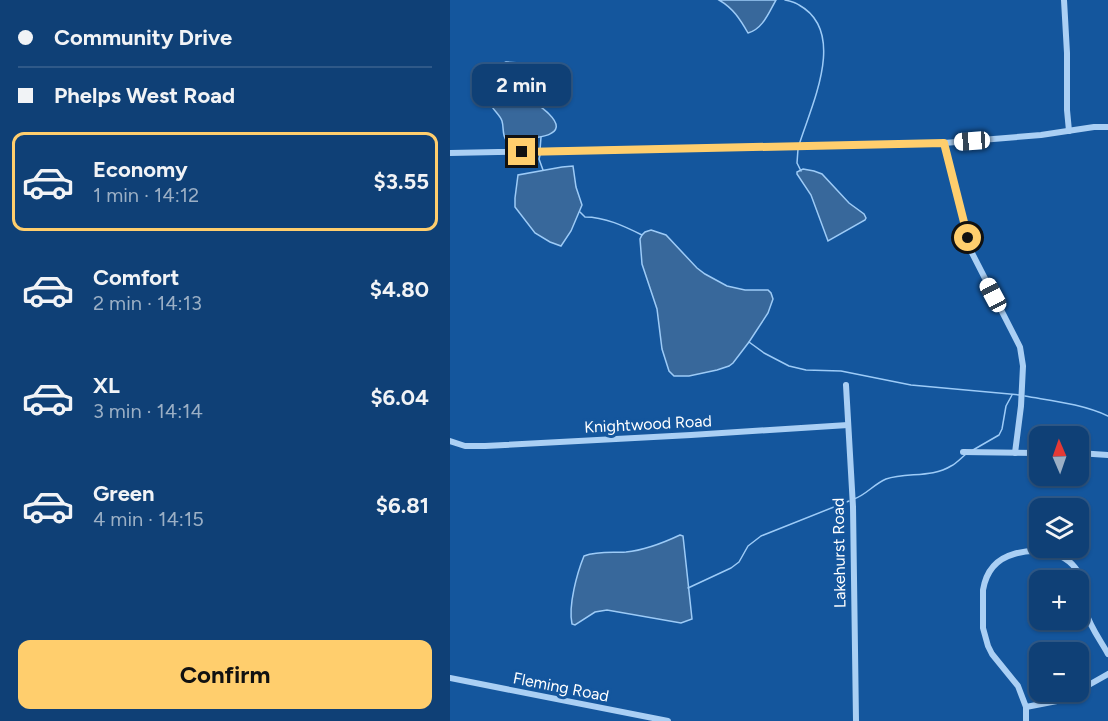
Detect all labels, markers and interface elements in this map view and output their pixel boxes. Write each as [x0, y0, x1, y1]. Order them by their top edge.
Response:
text: Community Drive [54, 24, 232, 51]
callout: 2 min [472, 65, 572, 107]
text: 2 min [496, 73, 547, 97]
text: Phelps West Road [54, 82, 235, 109]
car [953, 131, 991, 151]
route end [508, 138, 535, 165]
icon: car [21, 155, 75, 209]
text: Economy [93, 156, 188, 183]
text: $3.55 [374, 168, 429, 195]
text: 1 min · 14:12 [93, 183, 199, 207]
route start [954, 224, 981, 251]
icon: car [21, 263, 75, 317]
text: Comfort [93, 264, 179, 291]
car [977, 275, 1009, 315]
text: $4.80 [370, 276, 429, 303]
text: 2 min · 14:13 [93, 291, 202, 315]
icon: car [21, 371, 75, 425]
text: XL [93, 372, 120, 399]
text: $6.04 [370, 384, 429, 411]
text: 3 min · 14:14 [93, 399, 203, 423]
street label: Knightwood Road [584, 411, 712, 437]
north arrow [1029, 426, 1089, 486]
map controls [1029, 426, 1089, 702]
icon: car [21, 479, 75, 533]
text: Green [93, 480, 155, 507]
text: $6.81 [376, 492, 429, 519]
street label: Lakehurst Road [829, 498, 849, 608]
button: layers [1029, 498, 1089, 558]
text: 4 min · 14:15 [93, 507, 204, 531]
button: + [1029, 570, 1089, 630]
button: Confirm [18, 640, 432, 709]
button: − [1029, 642, 1089, 702]
street label: Fleming Road [511, 668, 611, 706]

